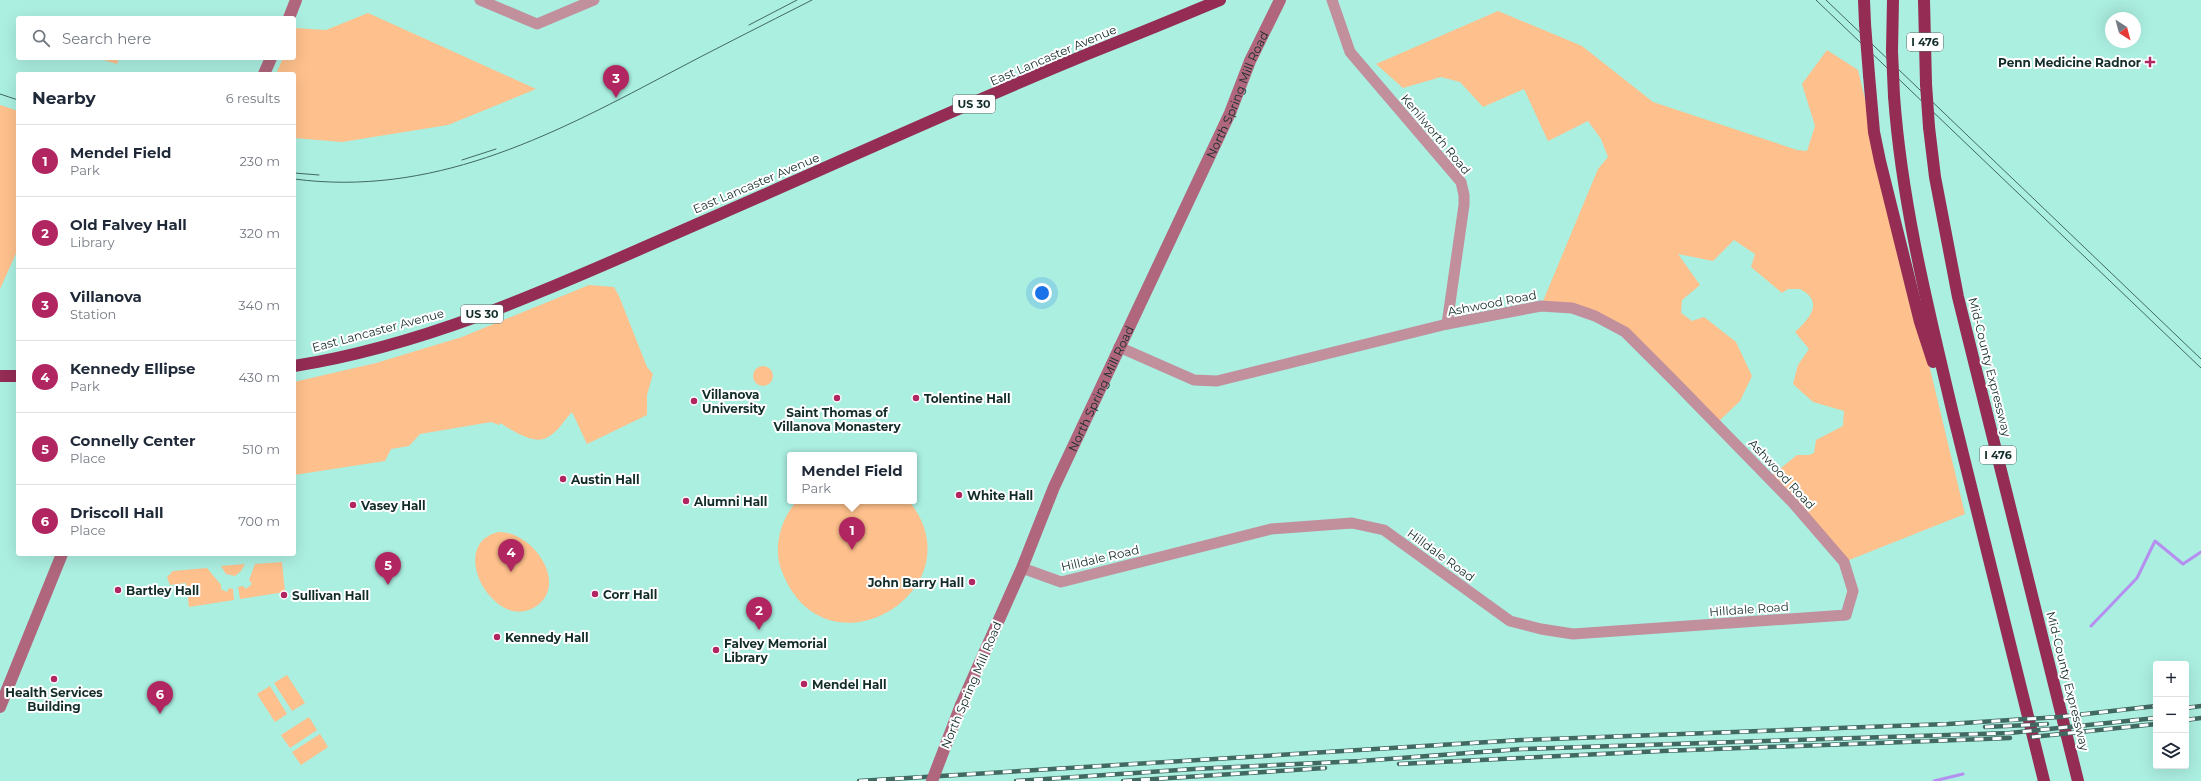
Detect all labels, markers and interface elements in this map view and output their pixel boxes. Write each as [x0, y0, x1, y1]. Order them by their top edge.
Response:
north arrow [2105, 12, 2141, 48]
search box [16, 16, 296, 60]
street label: East Lancaster Avenue [987, 22, 1119, 88]
icon: search [30, 27, 52, 49]
text: Search here [62, 29, 151, 48]
street label: North Spring Mill Road [1202, 29, 1271, 161]
road number: I 476 [1907, 33, 1943, 51]
place label: Penn Medicine Radnor [1998, 55, 2141, 70]
marker: Penn Medicine Radnor [2144, 56, 2156, 68]
pin: 3 [603, 65, 629, 98]
text: Nearby [32, 88, 96, 108]
text: 6 results [226, 90, 280, 106]
street label: Kenilworth Road [1398, 91, 1474, 177]
road number: US 30 [953, 95, 995, 113]
text: Mendel Field [70, 143, 171, 162]
street label: East Lancaster Avenue [690, 150, 822, 216]
text: 1 [42, 153, 48, 169]
text: 230 m [239, 153, 280, 169]
text: Park [70, 162, 100, 178]
text: Old Falvey Hall [70, 215, 187, 234]
text: 2 [41, 225, 49, 241]
text: 320 m [240, 225, 280, 241]
text: Library [70, 234, 115, 250]
your location [1032, 283, 1052, 303]
text: Villanova [70, 287, 142, 306]
street label: Ashwood Road [1446, 287, 1538, 319]
street label: Mid-County Expressway [1965, 296, 2015, 439]
text: 3 [41, 297, 49, 313]
text: 340 m [238, 297, 280, 313]
street label: East Lancaster Avenue [310, 305, 446, 355]
road number: US 30 [461, 305, 503, 323]
text: Station [70, 306, 116, 322]
street label: North Spring Mill Road [1064, 323, 1136, 454]
text: Kennedy Ellipse [70, 359, 195, 378]
text: 4 [41, 369, 49, 385]
text: 430 m [238, 369, 280, 385]
text: Park [70, 378, 100, 394]
place label: Villanova University [701, 387, 766, 416]
place label: Tolentine Hall [924, 391, 1011, 406]
marker: Saint Thomas of Villanova Monastery [832, 393, 842, 403]
marker: Tolentine Hall [911, 393, 921, 403]
marker: Villanova University [689, 396, 699, 406]
place label: Saint Thomas of Villanova Monastery [772, 405, 901, 434]
text: Connelly Center [70, 431, 196, 450]
street label: Ashwood Road [1746, 436, 1818, 512]
text: 5 [41, 441, 49, 457]
text: 510 m [242, 441, 280, 457]
road number: I 476 [1980, 446, 2016, 464]
text: Place [70, 450, 106, 466]
popup [787, 452, 917, 504]
text: Mendel Field [801, 461, 903, 480]
place label: Austin Hall [570, 472, 640, 487]
marker: Austin Hall [558, 474, 568, 484]
text: Park [801, 480, 831, 496]
place label: White Hall [967, 488, 1033, 503]
marker: White Hall [954, 490, 964, 500]
place label: Alumni Hall [693, 494, 767, 509]
marker: Alumni Hall [681, 496, 691, 506]
place label: Vasey Hall [360, 498, 426, 513]
marker: Vasey Hall [348, 500, 358, 510]
text: Driscoll Hall [70, 503, 164, 522]
text: 6 [41, 513, 49, 529]
text: 700 m [238, 513, 280, 529]
pin: 1 [839, 517, 865, 550]
text: Place [70, 522, 106, 538]
street label: Hilldale Road [1404, 526, 1478, 584]
pin: 4 [498, 539, 524, 572]
street label: Hilldale Road [1060, 542, 1140, 574]
pin: 5 [375, 552, 401, 585]
place label: John Barry Hall [867, 575, 964, 590]
marker: John Barry Hall [967, 577, 977, 587]
place label: Bartley Hall [126, 583, 199, 598]
marker: Bartley Hall [113, 585, 123, 595]
place label: Corr Hall [603, 587, 657, 602]
place label: Sullivan Hall [292, 588, 369, 603]
marker: Corr Hall [590, 589, 600, 599]
marker: Sullivan Hall [279, 590, 289, 600]
pin: 2 [746, 597, 772, 630]
street label: Hilldale Road [1709, 599, 1789, 619]
street label: Mid-County Expressway [2043, 610, 2093, 753]
street label: North Spring Mill Road [937, 619, 1005, 751]
place label: Kennedy Hall [505, 630, 589, 645]
marker: Kennedy Hall [492, 632, 502, 642]
place label: Falvey Memorial Library [724, 636, 827, 665]
marker: Falvey Memorial Library [711, 645, 721, 655]
map controls [2153, 661, 2189, 769]
button: + [2153, 661, 2189, 697]
marker: Health Services Building [49, 674, 59, 684]
place label: Mendel Hall [812, 677, 887, 692]
marker: Mendel Hall [799, 679, 809, 689]
pin: 6 [147, 681, 173, 714]
place label: Health Services Building [5, 685, 103, 714]
button: − [2153, 697, 2189, 733]
button: layers [2153, 733, 2189, 769]

